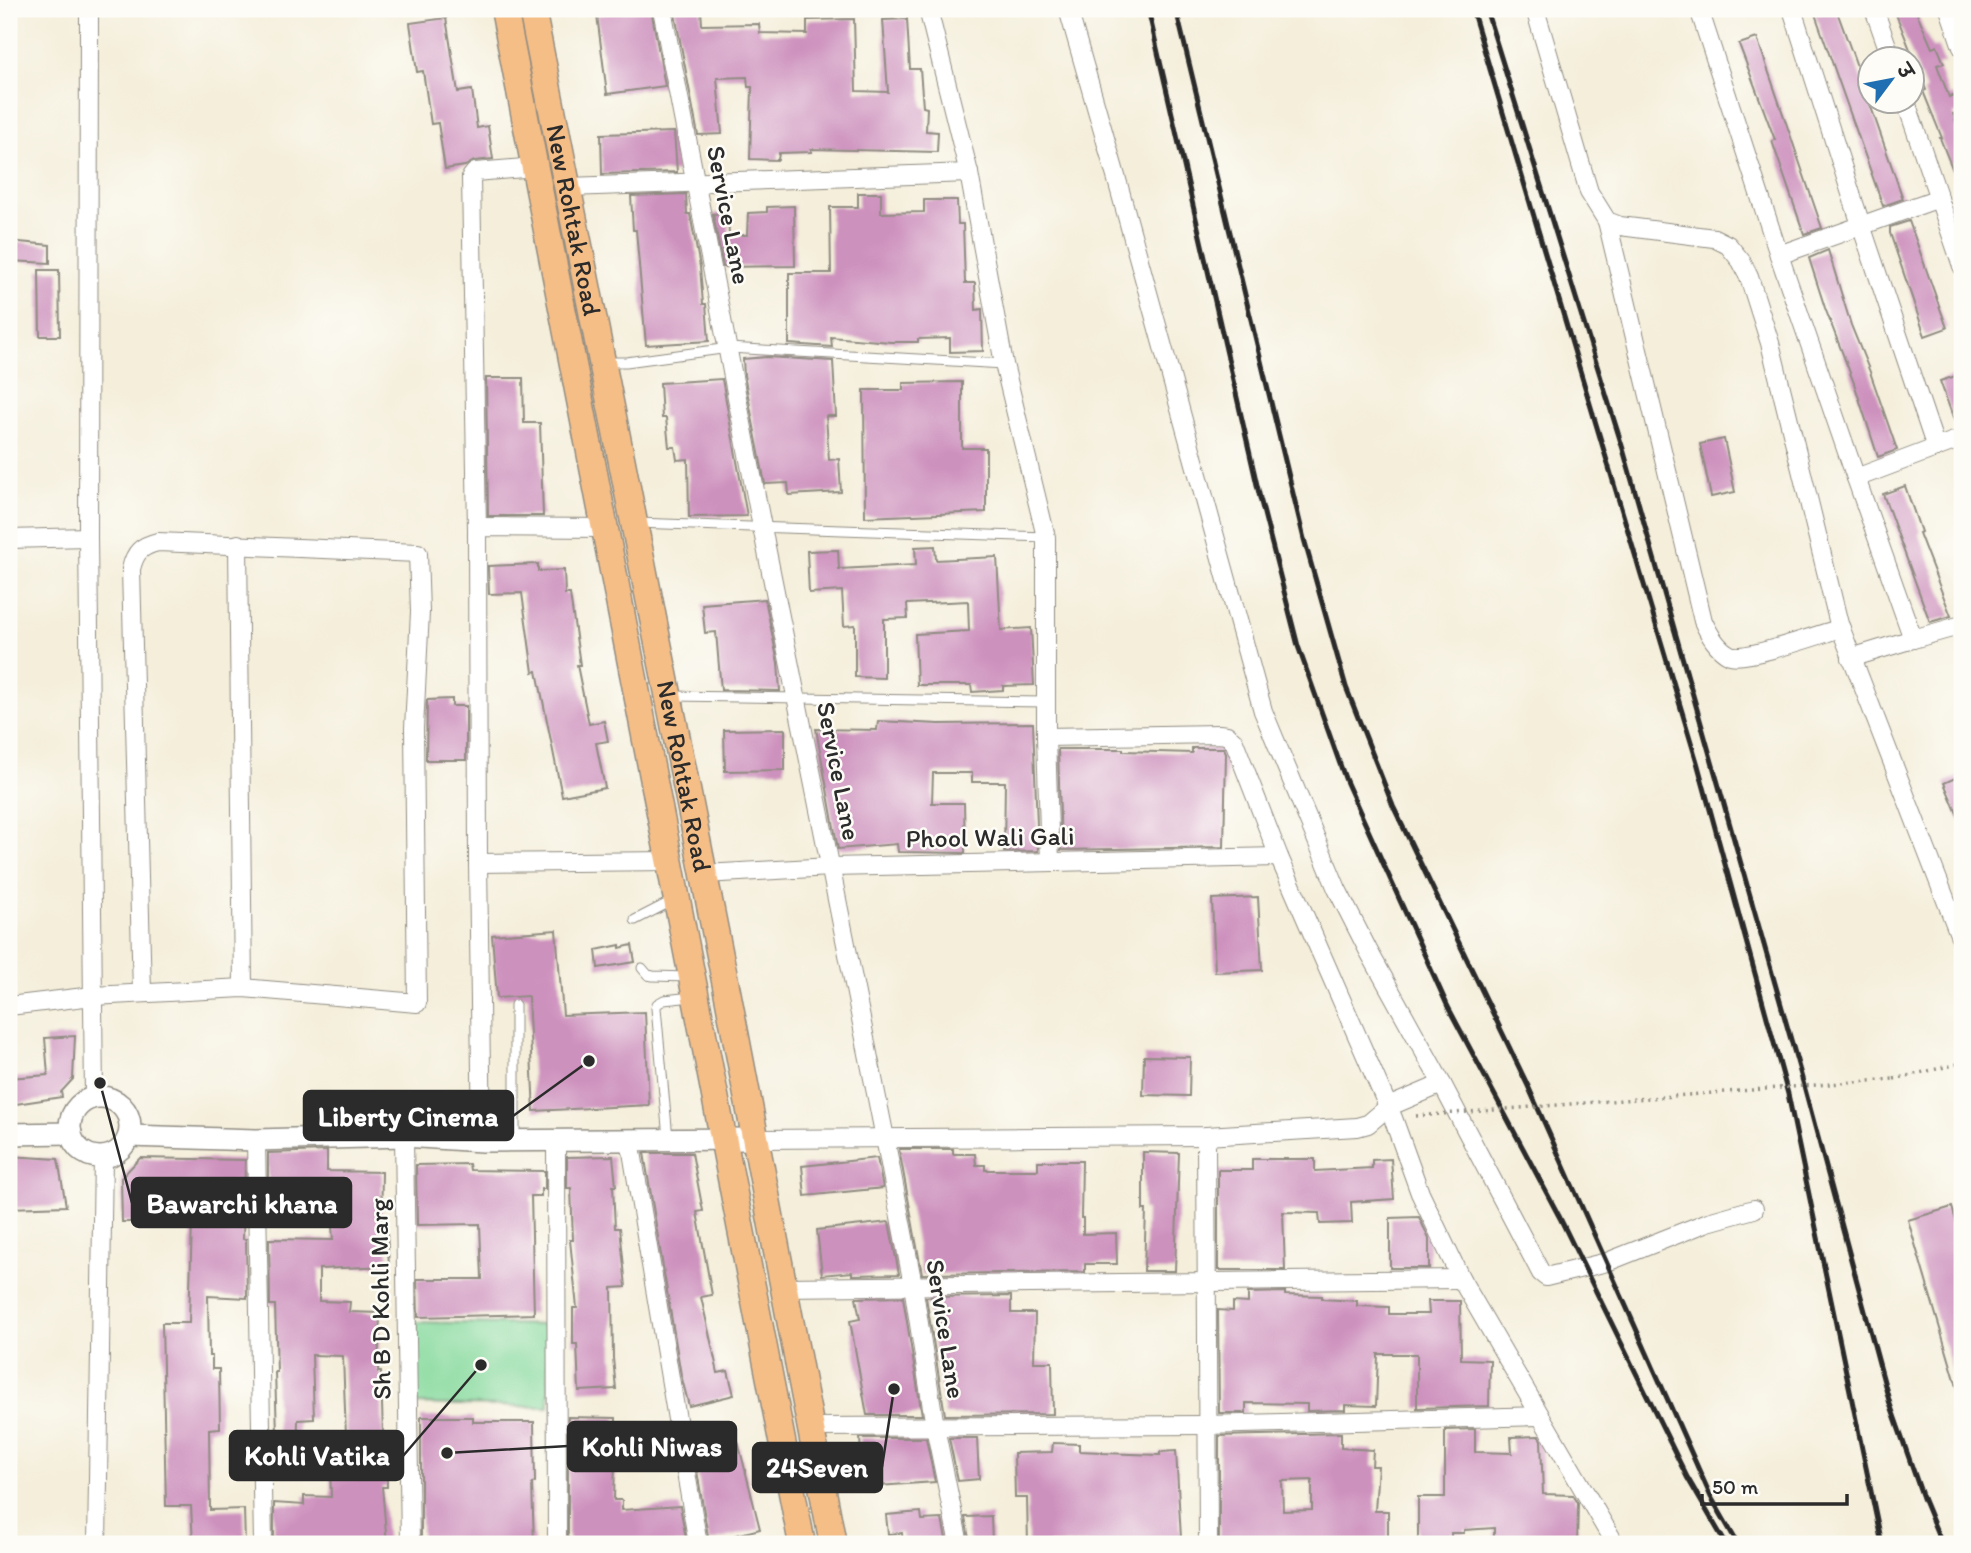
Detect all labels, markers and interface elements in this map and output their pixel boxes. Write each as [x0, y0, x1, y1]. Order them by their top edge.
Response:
north arrow [1856, 46, 1926, 116]
text: उ [1891, 58, 1919, 85]
street label: New Rohtak Road [539, 121, 609, 318]
street label: Service Lane [700, 143, 758, 287]
street label: New Rohtak Road [650, 678, 719, 875]
street label: Service Lane [810, 699, 868, 843]
street label: Phool Wali Gali [905, 820, 1075, 854]
callout: Liberty Cinema [304, 1091, 513, 1140]
text: Liberty Cinema [318, 1099, 498, 1133]
callout: Bawarchi khana [132, 1178, 351, 1227]
text: Bawarchi khana [146, 1186, 338, 1220]
street label: Sh B D Kohli Marg [362, 1197, 398, 1400]
street label: Service Lane [919, 1257, 973, 1401]
callout: Kohli Niwas [568, 1422, 736, 1471]
text: Kohli Niwas [582, 1429, 722, 1463]
callout: Kohli Vatika [230, 1431, 403, 1480]
text: Kohli Vatika [244, 1438, 390, 1472]
callout: 24Seven [753, 1443, 882, 1492]
text: 24Seven [766, 1450, 868, 1484]
scale bar [1702, 1462, 1847, 1506]
text: 50 m [1712, 1474, 1759, 1499]

